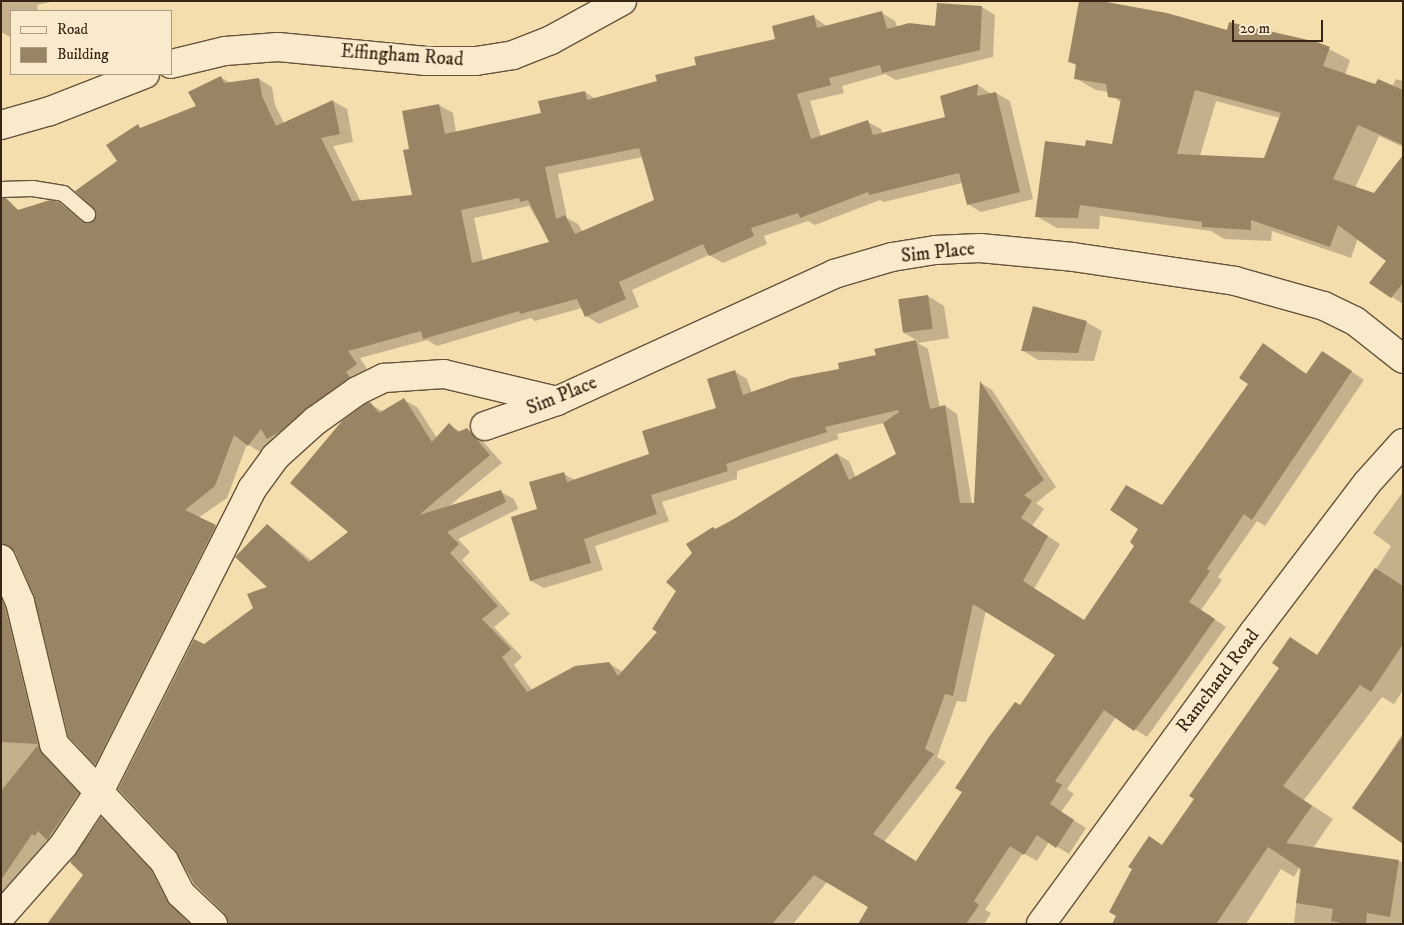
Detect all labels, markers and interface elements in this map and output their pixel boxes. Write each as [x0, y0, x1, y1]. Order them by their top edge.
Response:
legend [10, 10, 172, 75]
scale bar [1234, 10, 1325, 42]
text: 20 m [1240, 19, 1270, 38]
text: Road [57, 20, 88, 39]
street label: Effingham Road [340, 40, 464, 72]
text: Building [57, 45, 109, 64]
street label: Sim Place [900, 238, 976, 268]
street label: Sim Place [523, 372, 601, 420]
street label: Ramchand Road [1172, 625, 1264, 737]

